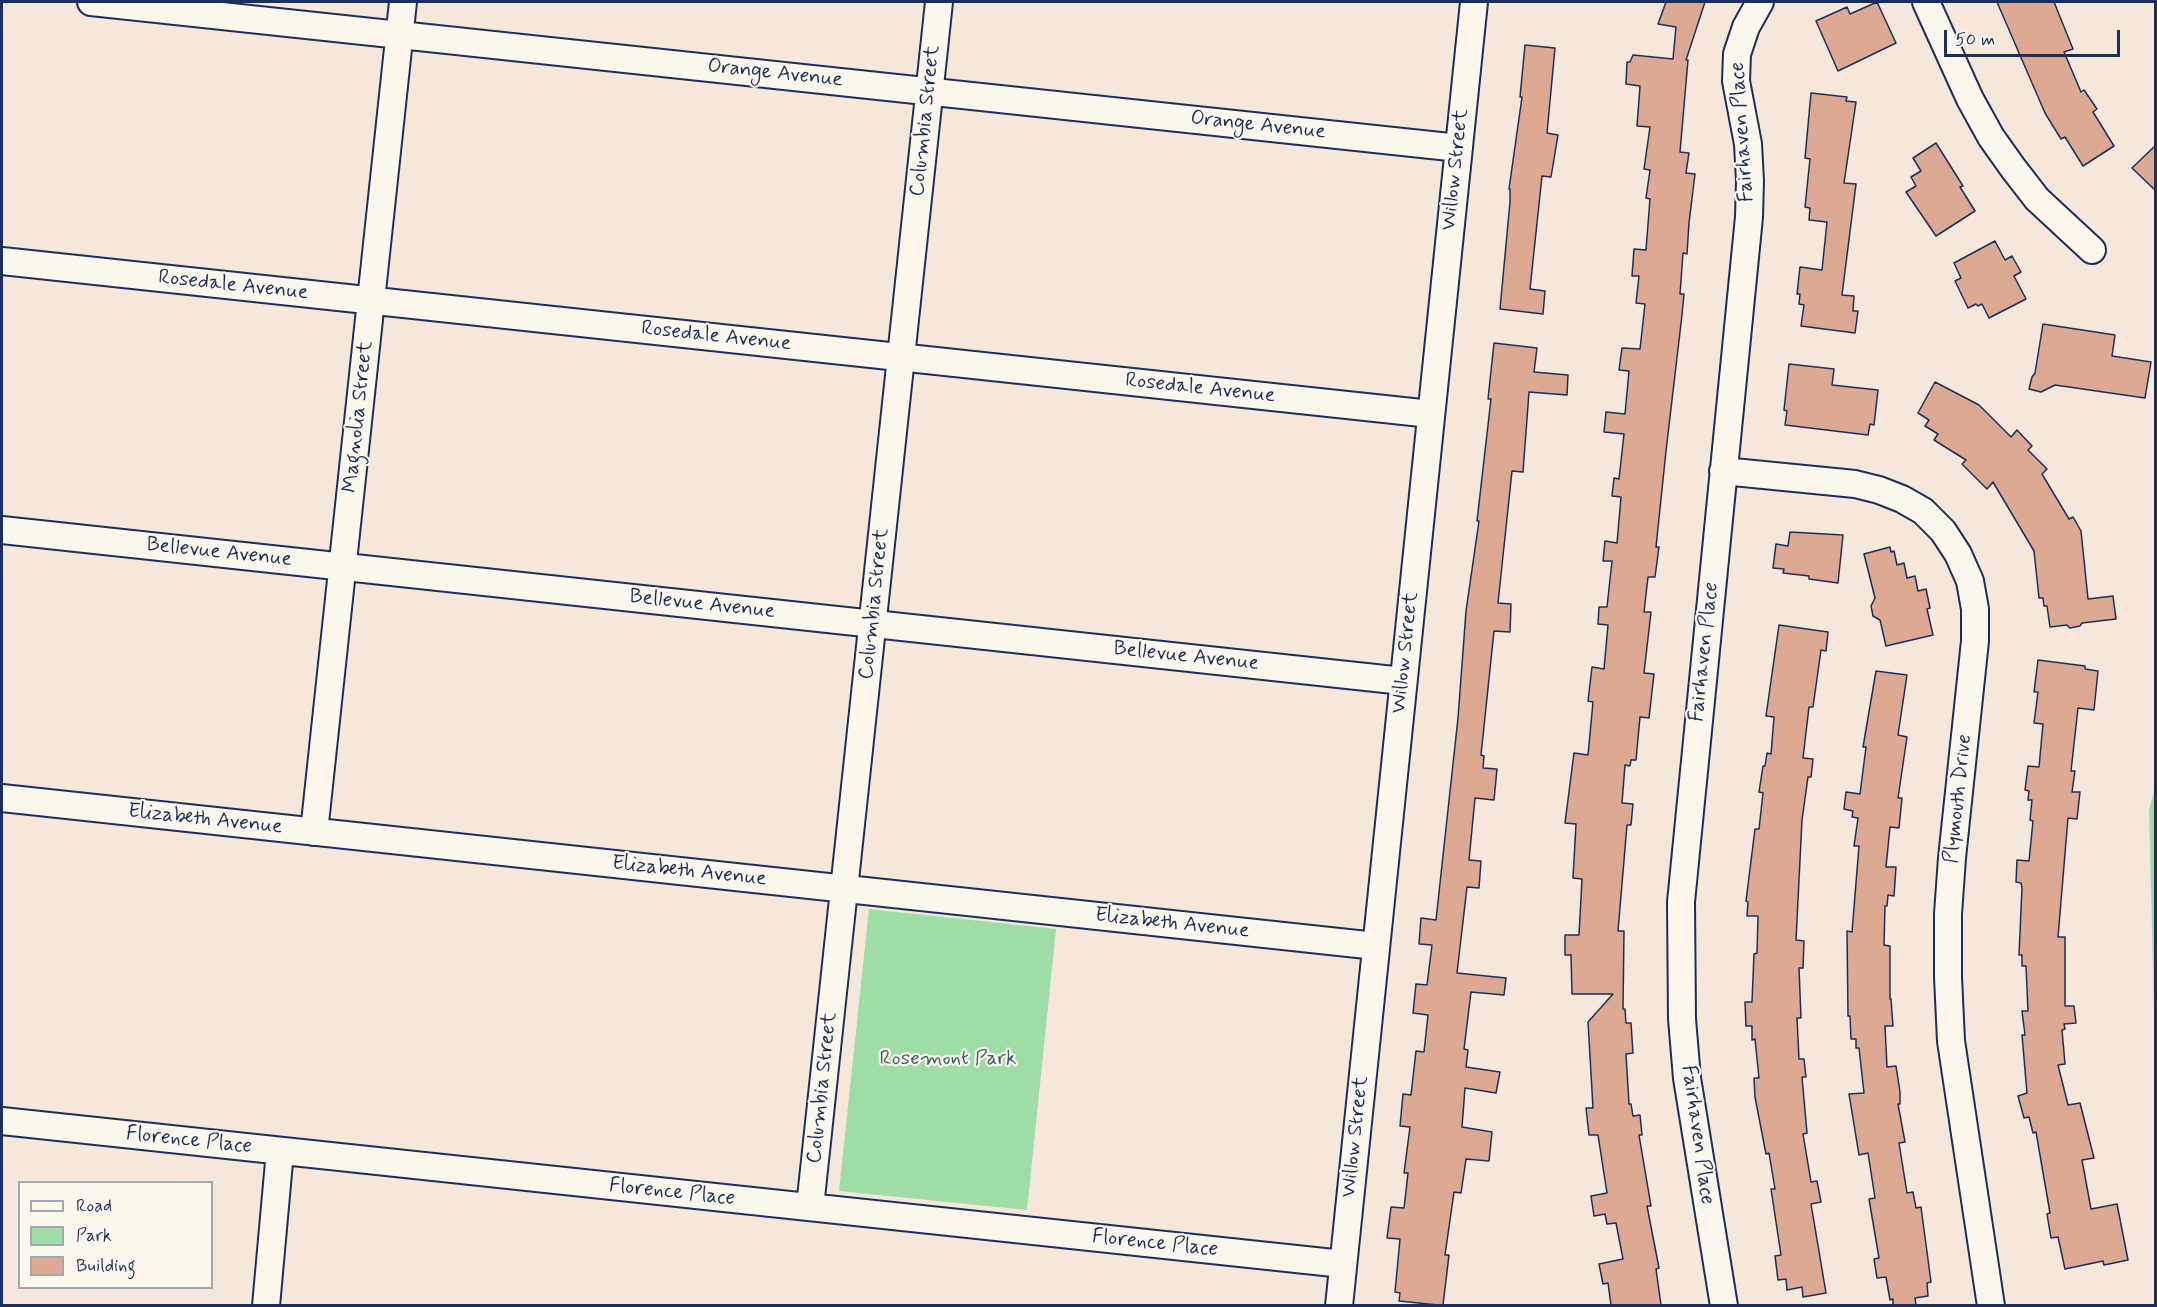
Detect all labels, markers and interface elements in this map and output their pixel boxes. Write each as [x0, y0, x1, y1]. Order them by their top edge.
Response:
scale bar [1947, 18, 2122, 56]
text: 50 m [1955, 28, 1995, 52]
street label: Columbia Street [906, 44, 946, 198]
street label: Orange Avenue [706, 54, 844, 94]
street label: Fairhaven Place [1726, 61, 1760, 203]
street label: Orange Avenue [1189, 106, 1327, 146]
street label: Willow Street [1437, 108, 1475, 232]
street label: Rosedale Avenue [157, 266, 309, 306]
street label: Rosedale Avenue [640, 317, 792, 357]
street label: Magnolia Street [339, 340, 379, 494]
street label: Rosedale Avenue [1124, 369, 1276, 409]
street label: Columbia Street [855, 527, 895, 681]
street label: Bellevue Avenue [145, 533, 293, 573]
street label: Fairhaven Place [1685, 581, 1725, 723]
street label: Bellevue Avenue [628, 585, 776, 625]
street label: Willow Street [1387, 591, 1425, 715]
street label: Bellevue Avenue [1112, 637, 1260, 677]
street label: Plymouth Drive [1940, 733, 1978, 865]
street label: Elizabeth Avenue [127, 799, 283, 841]
street label: Elizabeth Avenue [611, 851, 767, 893]
street label: Elizabeth Avenue [1094, 903, 1250, 945]
street label: Columbia Street [803, 1011, 843, 1165]
park label: Rosemont Park [880, 1047, 1016, 1073]
street label: Fairhaven Place [1675, 1064, 1719, 1206]
street label: Willow Street [1337, 1075, 1375, 1199]
street label: Florence Place [125, 1122, 253, 1160]
street label: Florence Place [608, 1174, 736, 1212]
legend [18, 1181, 213, 1289]
text: Road [76, 1194, 112, 1218]
text: Park [76, 1224, 112, 1248]
street label: Florence Place [1091, 1225, 1219, 1263]
text: Building [76, 1254, 136, 1278]

